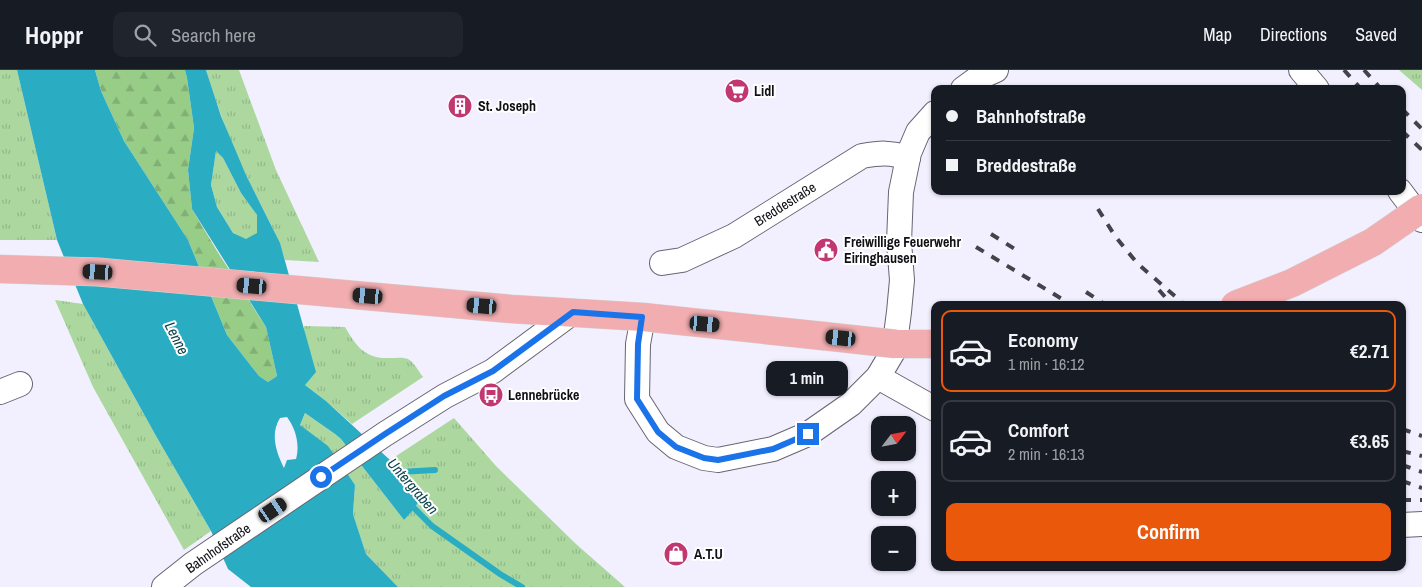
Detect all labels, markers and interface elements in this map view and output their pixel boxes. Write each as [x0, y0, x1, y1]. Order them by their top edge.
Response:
search box [113, 12, 463, 57]
text: Hoppr [25, 19, 83, 51]
icon: search [131, 21, 159, 49]
text: Search here [171, 22, 256, 48]
text: Map [1203, 22, 1232, 47]
text: Directions [1260, 22, 1327, 47]
text: Saved [1355, 22, 1397, 47]
supermarket icon: Lidl [724, 78, 750, 104]
place label: Lidl [754, 82, 774, 100]
building icon: St. Joseph [447, 93, 473, 119]
place label: St. Joseph [478, 97, 536, 115]
text: Bahnhofstraße [976, 103, 1086, 129]
text: Breddestraße [976, 152, 1076, 178]
street label: Breddestraße [751, 178, 819, 230]
place label: Freiwillige Feuerwehr Eiringhausen [844, 233, 961, 267]
public building icon: Freiwillige Feuerwehr Eiringhausen [813, 237, 839, 263]
car [82, 264, 113, 280]
car [236, 277, 267, 295]
car [352, 287, 383, 305]
car [466, 297, 497, 315]
car [689, 315, 720, 333]
water label: Lenne [160, 318, 194, 358]
text: Economy [1008, 327, 1078, 353]
car [825, 329, 856, 347]
icon: car [948, 329, 993, 374]
text: €2.71 [1350, 338, 1389, 364]
text: 1 min · 16:12 [1008, 353, 1085, 375]
callout: 1 min [767, 362, 849, 396]
text: 1 min [790, 367, 824, 389]
bus stop icon: Lennebrücke [478, 382, 504, 408]
place label: Lennebrücke [508, 386, 579, 404]
north arrow [871, 416, 916, 461]
map controls [871, 416, 916, 571]
text: Comfort [1008, 417, 1069, 443]
icon: car [948, 419, 993, 464]
route end [797, 423, 819, 445]
text: €3.65 [1350, 428, 1389, 454]
text: 2 min · 16:13 [1008, 443, 1085, 465]
water label: Untergraben [383, 453, 443, 519]
route start [310, 466, 332, 488]
button: + [871, 471, 916, 516]
car [256, 495, 289, 525]
button: Confirm [946, 503, 1391, 561]
street label: Bahnhofstraße [182, 519, 254, 577]
button: − [871, 526, 916, 571]
shop icon: A.T.U [663, 541, 689, 567]
place label: A.T.U [694, 545, 723, 563]

